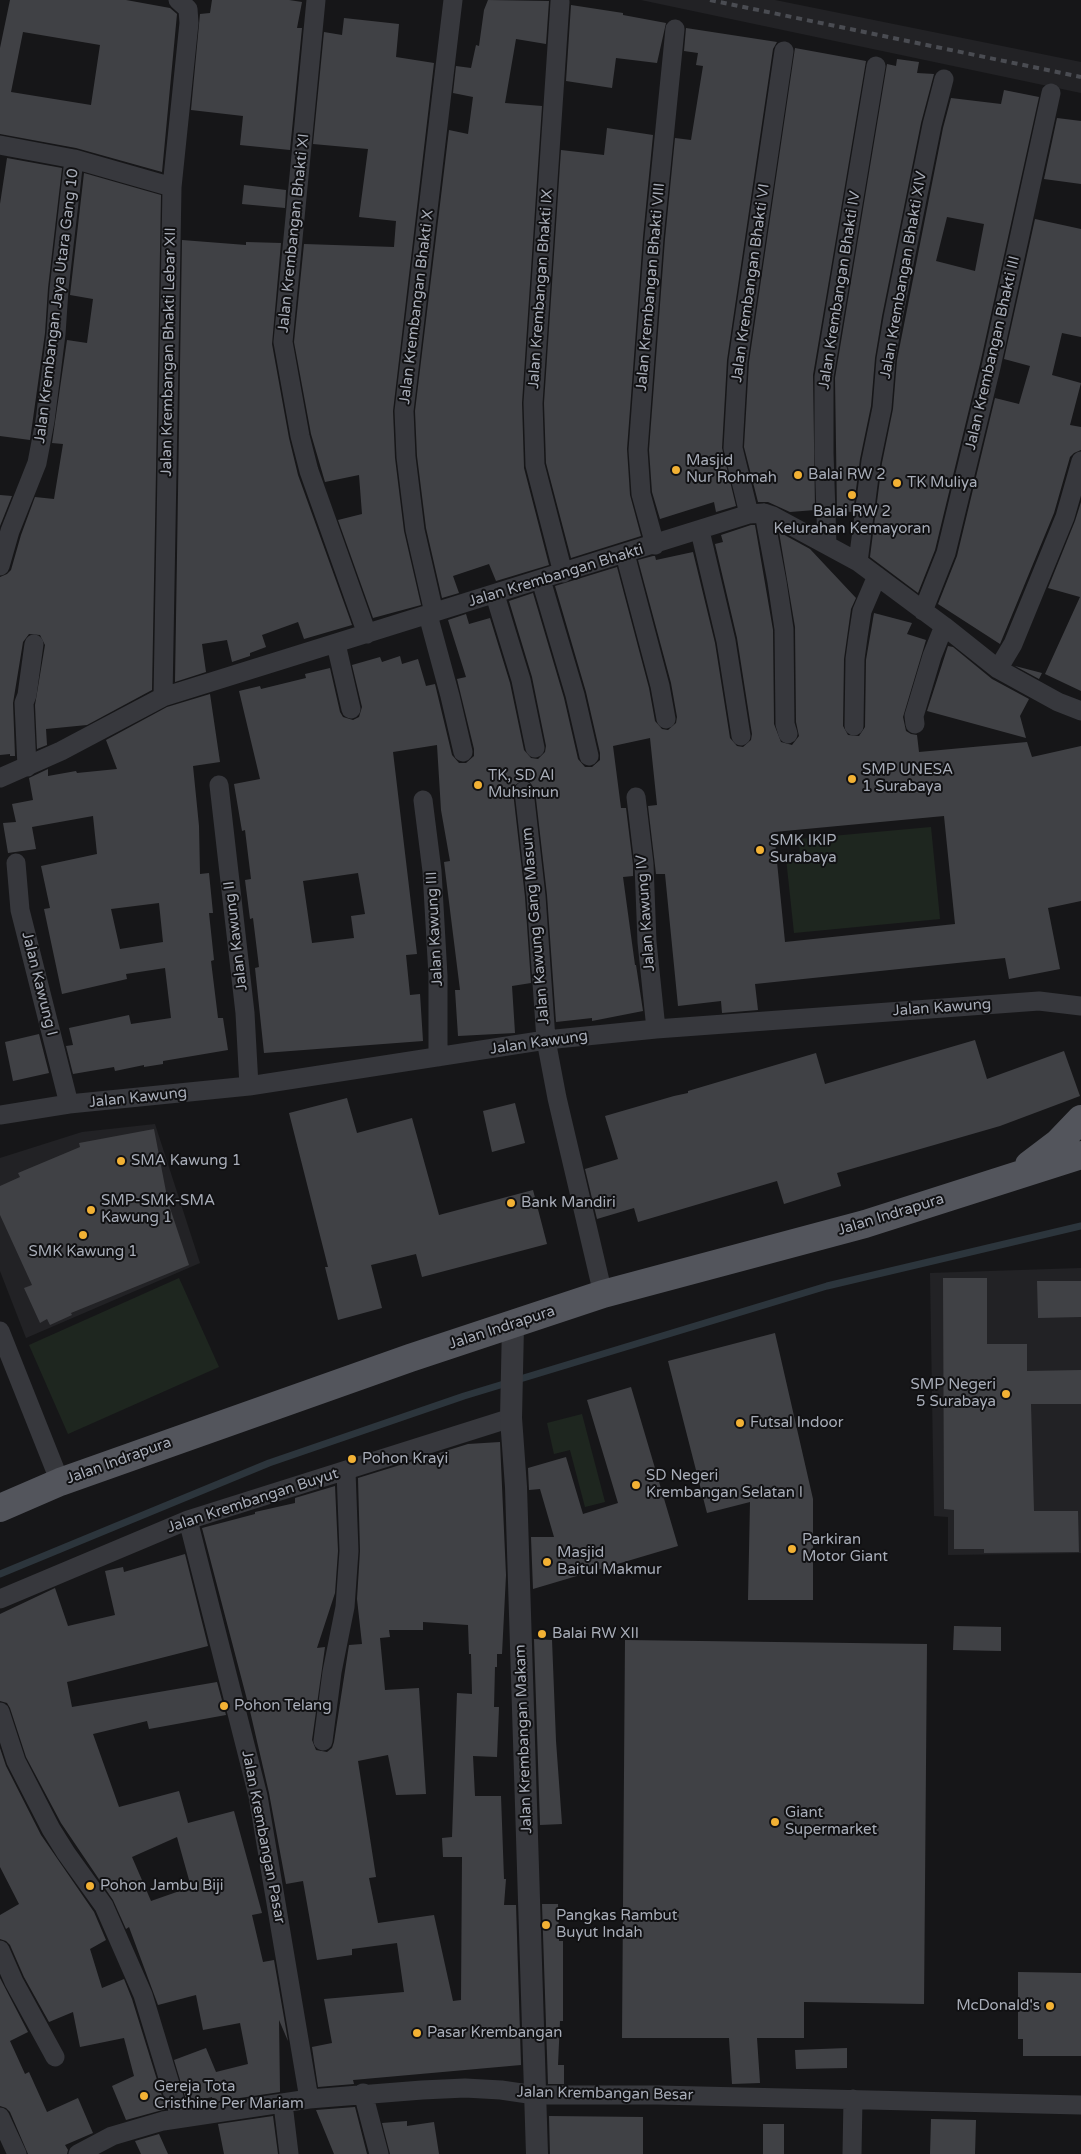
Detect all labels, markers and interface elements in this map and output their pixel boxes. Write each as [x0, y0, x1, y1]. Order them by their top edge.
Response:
street label: Jalan Krembangan Bhakti XI [275, 133, 313, 333]
street label: Jalan Krembangan Jaya Utara Gang 10 [31, 168, 83, 444]
street label: Jalan Krembangan Bhakti XIV [877, 170, 931, 380]
street label: Jalan Krembangan Bhakti VIII [633, 182, 669, 392]
street label: Jalan Krembangan Bhakti VI [728, 182, 774, 384]
street label: Jalan Krembangan Bhakti IX [525, 189, 557, 389]
street label: Jalan Krembangan Bhakti IV [815, 190, 865, 390]
street label: Jalan Krembangan Bhakti X [396, 209, 438, 405]
street label: Jalan Krembangan Bhakti Lebar XII [158, 227, 180, 477]
street label: Jalan Krembangan Bhakti III [962, 254, 1024, 452]
place label: Masjid Nur Rohmah [686, 452, 777, 487]
marker: Masjid Nur Rohmah [670, 464, 682, 476]
place label: Balai RW 2 [808, 466, 886, 484]
marker: Balai RW 2 [792, 469, 804, 481]
place label: TK Muliya [907, 474, 977, 492]
marker: TK Muliya [891, 477, 903, 489]
marker: Balai RW 2 Kelurahan Kemayoran [846, 489, 858, 501]
place label: Balai RW 2 Kelurahan Kemayoran [773, 503, 931, 538]
street label: Jalan Krembangan Bhakti [466, 541, 646, 611]
place label: SMP UNESA 1 Surabaya [862, 761, 953, 796]
place label: TK, SD Al Muhsinun [488, 767, 559, 802]
marker: SMP UNESA 1 Surabaya [846, 773, 858, 785]
marker: TK, SD Al Muhsinun [472, 779, 484, 791]
street label: Jalan Kawung Gang Masum [518, 827, 554, 1025]
place label: SMK IKIP Surabaya [770, 832, 837, 867]
marker: SMK IKIP Surabaya [754, 844, 766, 856]
street label: Jalan Kawung IV [633, 854, 659, 972]
street label: Jalan Kawung III [423, 871, 447, 987]
street label: Jalan Kawung II [220, 880, 252, 992]
street label: Jalan Kawung I [17, 930, 61, 1038]
street label: Jalan Kawung [892, 996, 992, 1020]
street label: Jalan Kawung [489, 1027, 589, 1059]
street label: Jalan Kawung [88, 1084, 188, 1112]
place label: SMA Kawung 1 [131, 1152, 241, 1170]
marker: SMA Kawung 1 [115, 1155, 127, 1167]
street label: Jalan Indrapura [836, 1190, 946, 1240]
place label: SMP-SMK-SMA Kawung 1 [101, 1192, 215, 1227]
place label: Bank Mandiri [521, 1194, 616, 1212]
marker: Bank Mandiri [505, 1197, 517, 1209]
marker: SMP-SMK-SMA Kawung 1 [85, 1204, 97, 1216]
marker: SMK Kawung 1 [77, 1229, 89, 1241]
place label: SMK Kawung 1 [29, 1243, 137, 1261]
street label: Jalan Indrapura [447, 1302, 557, 1354]
place label: SMP Negeri 5 Surabaya [911, 1376, 996, 1411]
marker: SMP Negeri 5 Surabaya [1000, 1388, 1012, 1400]
place label: Futsal Indoor [750, 1414, 843, 1432]
marker: Futsal Indoor [734, 1417, 746, 1429]
street label: Jalan Indrapura [64, 1434, 174, 1488]
place label: Pohon Krayi [362, 1450, 448, 1468]
marker: Pohon Krayi [346, 1453, 358, 1465]
street label: Jalan Krembangan Buyut [165, 1465, 341, 1537]
place label: SD Negeri Krembangan Selatan I [646, 1467, 803, 1502]
marker: SD Negeri Krembangan Selatan I [630, 1479, 642, 1491]
place label: Parkiran Motor Giant [802, 1531, 888, 1566]
marker: Parkiran Motor Giant [786, 1543, 798, 1555]
place label: Masjid Baitul Makmur [557, 1544, 662, 1579]
marker: Masjid Baitul Makmur [541, 1556, 553, 1568]
place label: Balai RW XII [552, 1625, 639, 1643]
marker: Balai RW XII [536, 1628, 548, 1640]
street label: Jalan Krembangan Makam [512, 1644, 536, 1834]
place label: Pohon Telang [234, 1697, 332, 1715]
marker: Pohon Telang [218, 1700, 230, 1712]
street label: Jalan Krembangan Pasar [237, 1749, 289, 1925]
place label: Giant Supermarket [785, 1804, 877, 1839]
marker: Giant Supermarket [769, 1816, 781, 1828]
place label: Pohon Jambu Biji [100, 1877, 224, 1895]
marker: Pohon Jambu Biji [84, 1880, 96, 1892]
place label: Pangkas Rambut Buyut Indah [556, 1907, 677, 1942]
marker: Pangkas Rambut Buyut Indah [540, 1919, 552, 1931]
place label: McDonald's [956, 1997, 1040, 2015]
marker: McDonald's [1044, 2000, 1056, 2012]
place label: Pasar Krembangan [427, 2024, 562, 2042]
marker: Pasar Krembangan [411, 2027, 423, 2039]
place label: Gereja Tota Cristhine Per Mariam [154, 2078, 304, 2113]
street label: Jalan Krembangan Besar [517, 2083, 693, 2105]
marker: Gereja Tota Cristhine Per Mariam [138, 2090, 150, 2102]

